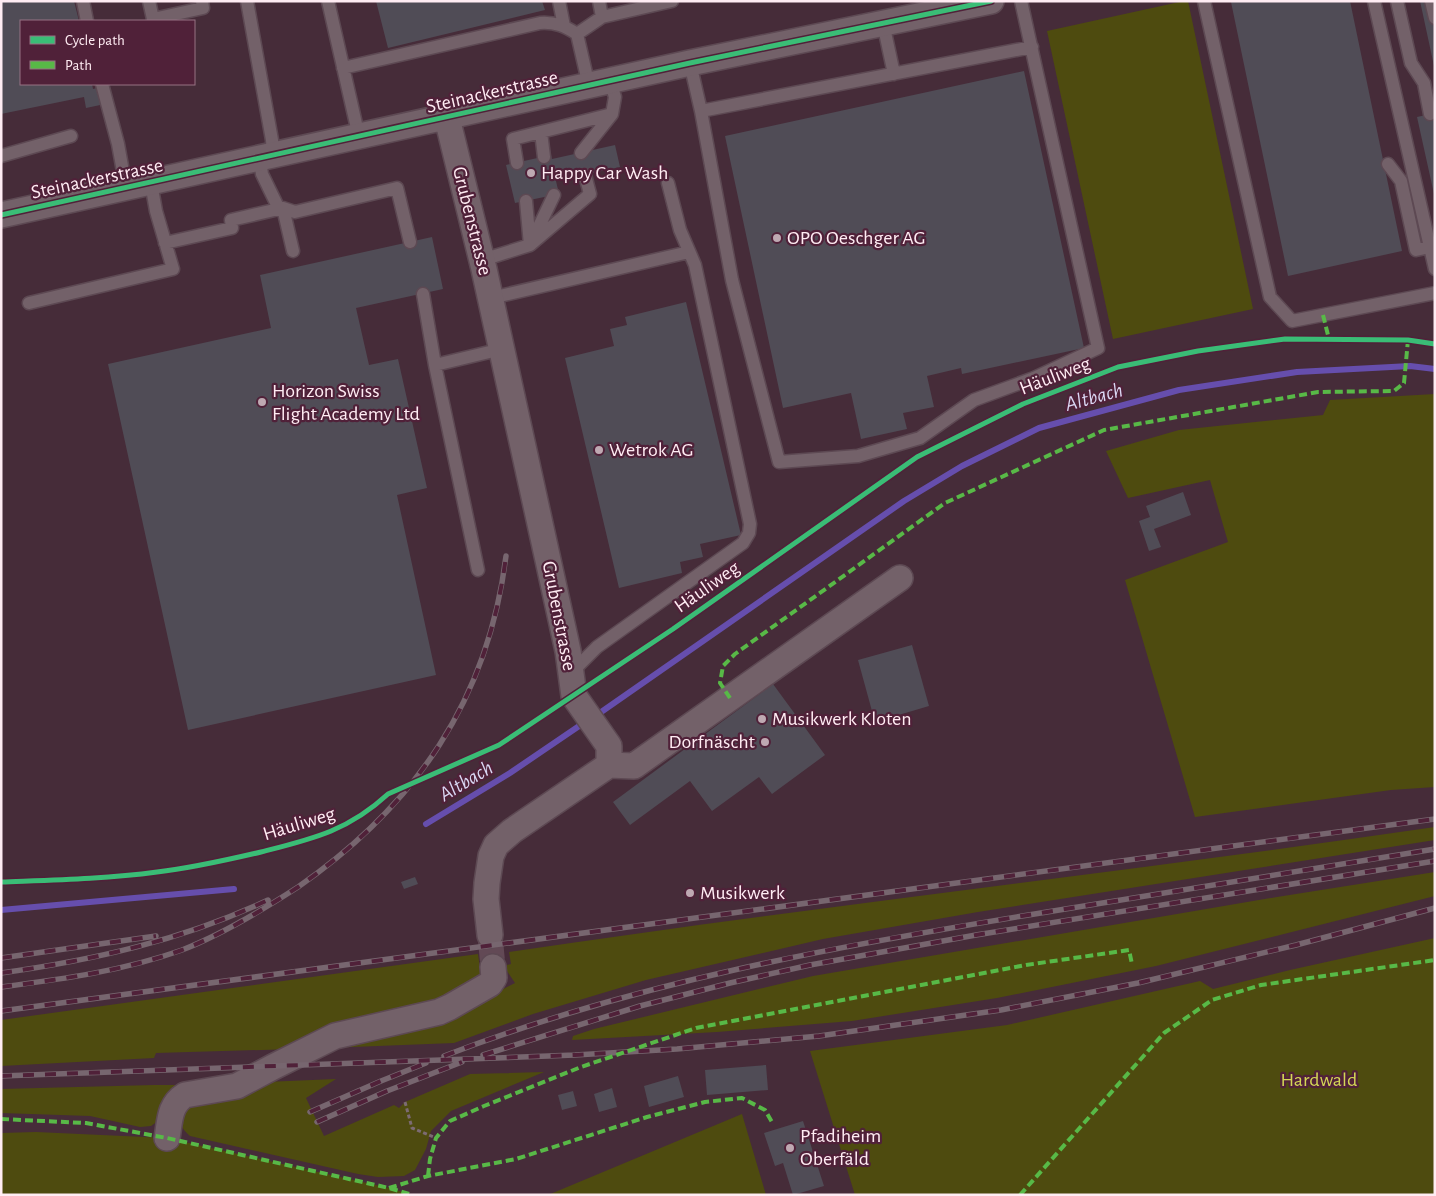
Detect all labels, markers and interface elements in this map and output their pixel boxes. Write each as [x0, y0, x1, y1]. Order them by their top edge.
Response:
legend [20, 20, 195, 85]
text: Cycle path [65, 33, 125, 48]
text: Path [65, 58, 92, 73]
street label: Steinackerstrasse [424, 67, 560, 117]
street label: Steinackerstrasse [29, 155, 165, 203]
place label: Happy Car Wash [541, 163, 668, 183]
street label: Grubenstrasse [449, 165, 495, 277]
marker: Happy Car Wash [525, 167, 537, 179]
place label: OPO Oeschger AG [787, 228, 926, 248]
marker: OPO Oeschger AG [771, 232, 783, 244]
street label: Häuliweg [1017, 353, 1094, 399]
water label: Altbach [1062, 379, 1125, 415]
place label: Horizon Swiss Flight Academy Ltd [272, 381, 420, 424]
marker: Horizon Swiss Flight Academy Ltd [256, 396, 268, 408]
place label: Wetrok AG [609, 440, 694, 460]
marker: Wetrok AG [593, 444, 605, 456]
street label: Häuliweg [671, 557, 743, 617]
street label: Grubenstrasse [539, 559, 579, 673]
place label: Musikwerk Kloten [772, 709, 912, 729]
marker: Musikwerk Kloten [756, 713, 768, 725]
place label: Dorfnäscht [669, 732, 756, 752]
marker: Dorfnäscht [759, 736, 771, 748]
water label: Altbach [435, 757, 497, 806]
street label: Häuliweg [260, 803, 338, 844]
place label: Musikwerk [700, 883, 785, 903]
marker: Musikwerk [684, 887, 696, 899]
park label: Hardwald [1281, 1070, 1357, 1090]
place label: Pfadiheim Oberfäld [800, 1126, 881, 1169]
marker: Pfadiheim Oberfäld [784, 1142, 796, 1154]

